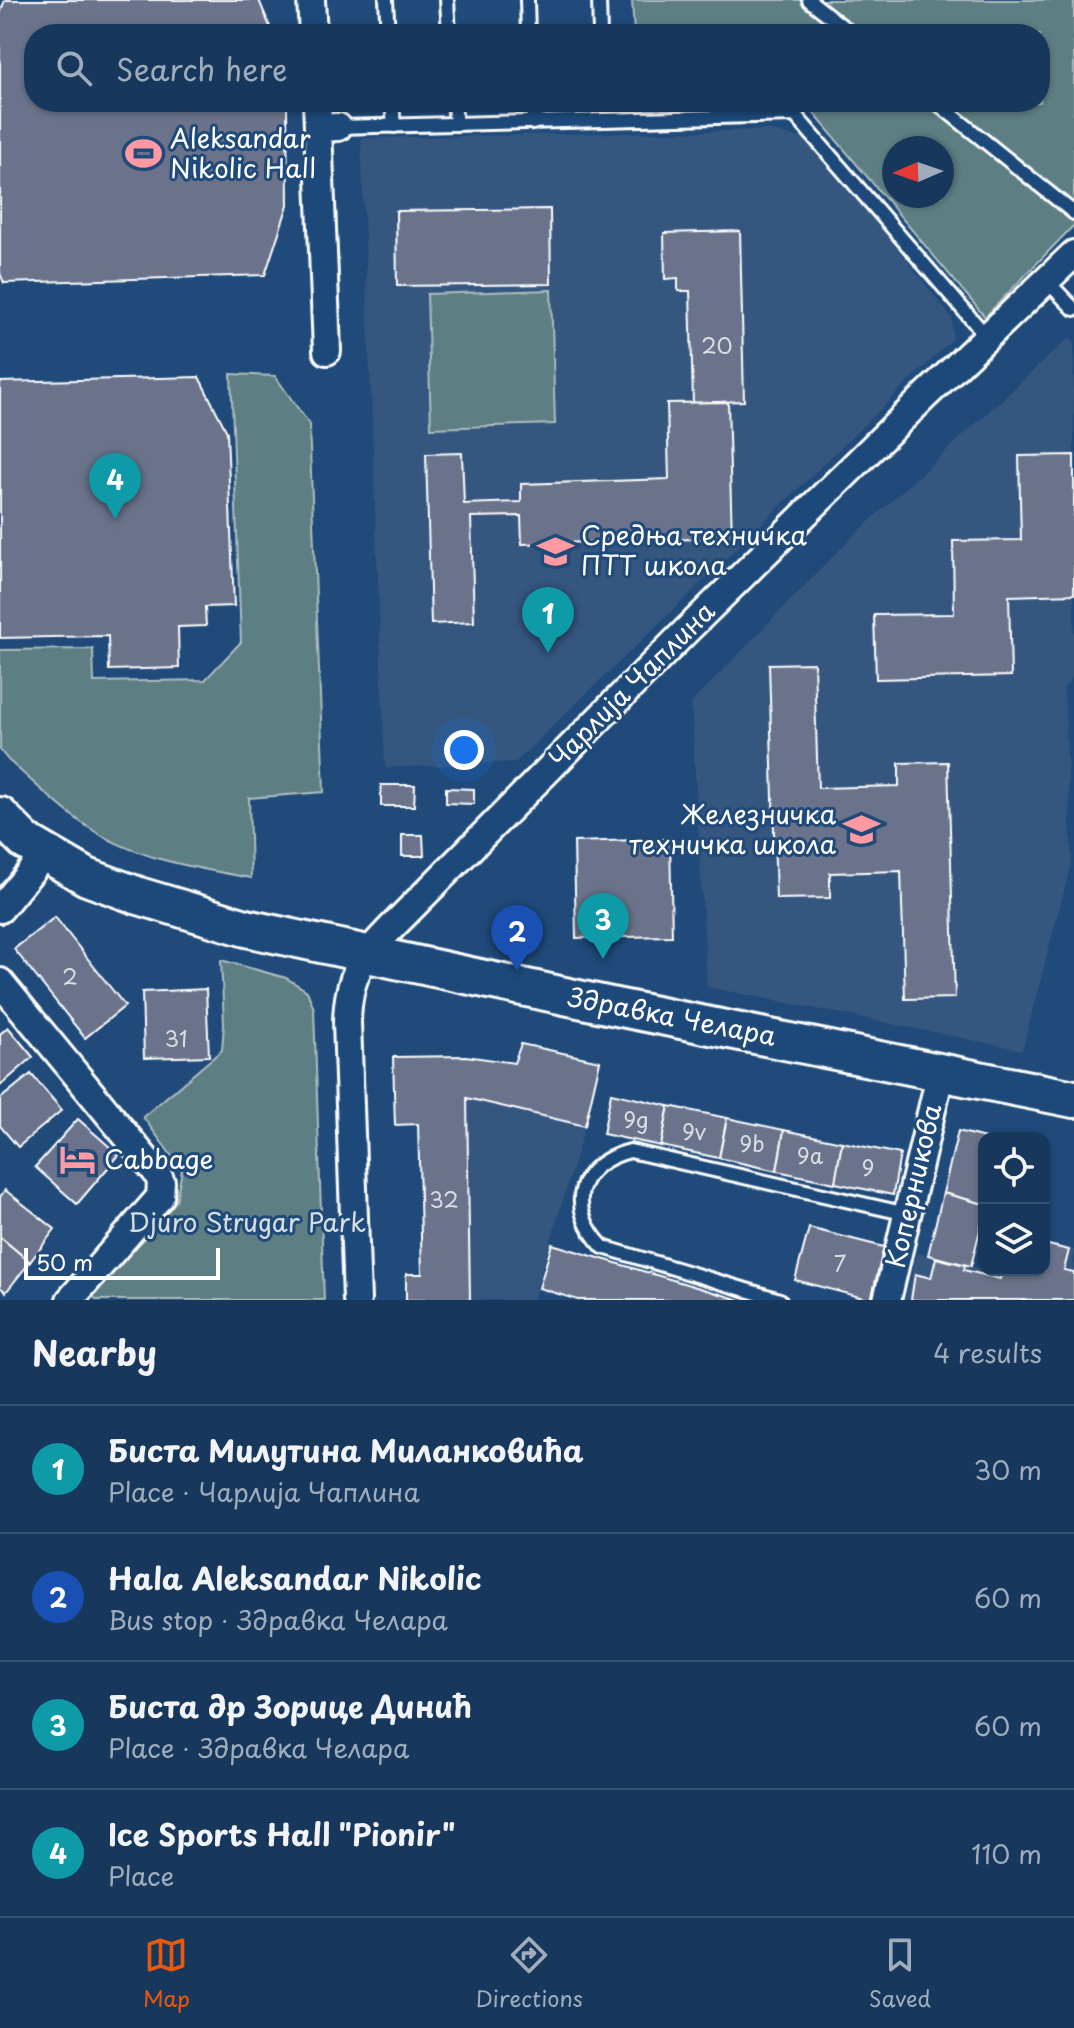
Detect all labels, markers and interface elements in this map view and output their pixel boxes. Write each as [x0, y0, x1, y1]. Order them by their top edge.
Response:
search box [24, 24, 1050, 112]
icon: search [52, 46, 96, 90]
text: Search here [116, 46, 288, 91]
place label: Aleksandar Nikolic Hall [170, 118, 316, 187]
sports icon: Aleksandar Nikolic Hall [125, 135, 163, 173]
north arrow [882, 136, 954, 208]
house number: 20 [701, 328, 733, 361]
pin: 4 [89, 453, 141, 519]
place label: Средња техничка ПТТ школа [581, 515, 807, 584]
school or university icon: Средња техничка ПТТ школа [536, 532, 574, 570]
pin: 1 [522, 587, 574, 653]
street label: Чарлија Чаплина [539, 591, 723, 776]
your location [444, 730, 484, 770]
place label: Железничка техничка школа [629, 794, 837, 863]
school or university icon: Железничка техничка школа [843, 811, 881, 849]
pin: 3 [577, 893, 629, 959]
pin: 2 [491, 905, 543, 971]
house number: 2 [62, 959, 78, 992]
street label: Здравка Челара [564, 976, 780, 1055]
house number: 31 [164, 1021, 188, 1054]
street label: Коперникова [875, 1099, 951, 1272]
house number: 9g [623, 1102, 649, 1135]
house number: 9v [682, 1114, 706, 1147]
house number: 9b [739, 1126, 765, 1159]
map controls [978, 1132, 1050, 1276]
button: locate [978, 1132, 1050, 1204]
house number: 9a [797, 1138, 824, 1171]
place label: Cabbage [104, 1139, 213, 1178]
hotel icon: Cabbage [59, 1141, 97, 1179]
house number: 9 [862, 1150, 874, 1183]
house number: 32 [429, 1182, 459, 1215]
park label: Djuro Strugar Park [128, 1202, 366, 1241]
button: layers [978, 1204, 1050, 1276]
scale bar [24, 1244, 220, 1280]
text: 50 m [36, 1245, 93, 1278]
house number: 7 [834, 1246, 846, 1279]
text: Nearby [32, 1326, 157, 1378]
text: 4 results [933, 1333, 1042, 1372]
text: Биста Милутина Миланковића [108, 1427, 584, 1472]
text: 1 [52, 1450, 64, 1489]
text: 30 m [974, 1450, 1042, 1489]
text: Place · Чарлија Чаплина [108, 1472, 420, 1511]
text: Hala Aleksandar Nikolic [108, 1555, 482, 1600]
text: 2 [49, 1578, 67, 1617]
text: 60 m [974, 1578, 1042, 1617]
text: Bus stop · Здравка Челара [108, 1600, 448, 1639]
text: Биста др Зорице Динић [108, 1683, 472, 1728]
text: 3 [49, 1706, 67, 1745]
text: 60 m [974, 1706, 1042, 1745]
text: Place · Здравка Челара [108, 1728, 409, 1767]
text: Ice Sports Hall "Pionir" [108, 1811, 455, 1856]
text: 4 [49, 1834, 67, 1873]
text: 110 m [971, 1834, 1042, 1873]
text: Place [108, 1856, 174, 1895]
tab: Map [143, 1933, 190, 2014]
tab: Directions [476, 1933, 583, 2014]
tab: Saved [869, 1933, 931, 2014]

